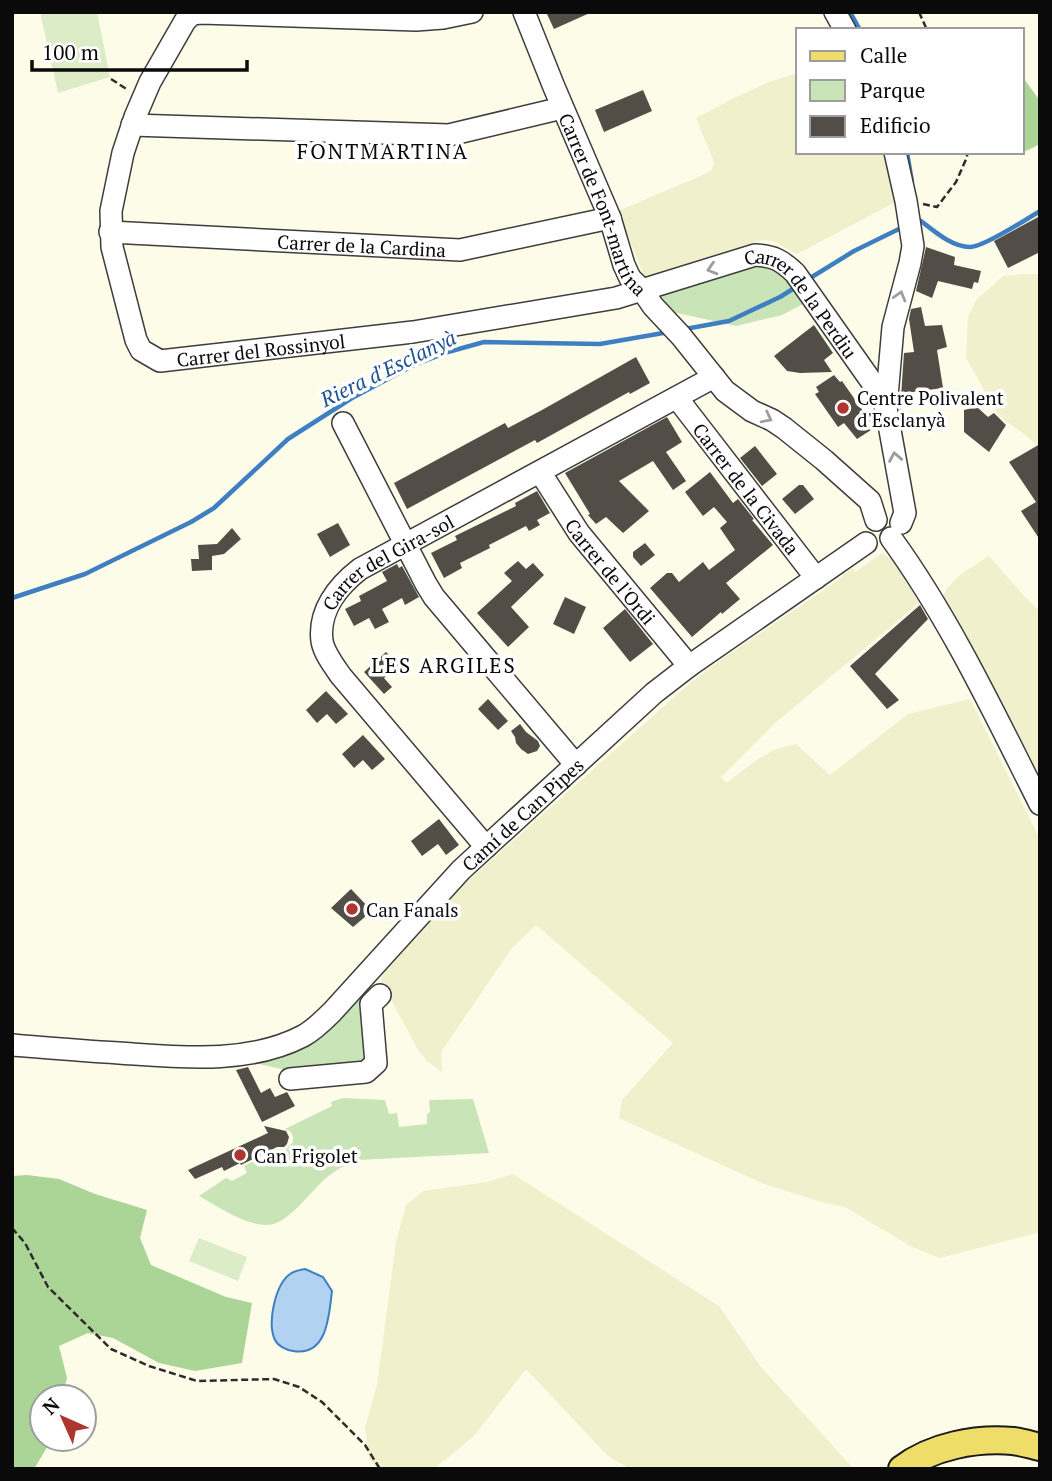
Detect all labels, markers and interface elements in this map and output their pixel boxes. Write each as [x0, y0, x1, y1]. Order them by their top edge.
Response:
scale bar [32, 28, 247, 72]
legend [796, 28, 1024, 154]
text: 100 m [42, 38, 99, 66]
text: Calle [860, 41, 907, 69]
text: Parque [860, 76, 925, 104]
street label: Carrer de Font-martina [554, 109, 653, 301]
text: Edificio [860, 111, 931, 139]
district label: FONTMARTINA [297, 137, 469, 165]
street label: Carrer de la Cardina [277, 228, 447, 262]
street label: Carrer de la Perdiu [741, 243, 864, 363]
one-way arrow [706, 260, 718, 275]
one-way arrow [892, 290, 907, 302]
water label: Riera d'Esclanyà [315, 323, 461, 413]
street label: Carrer del Rossinyol [175, 327, 347, 372]
place label: Centre Polivalent d'Esclanyà [857, 385, 1004, 432]
marker: Centre Polivalent d'Esclanyà [835, 400, 851, 416]
one-way arrow [760, 410, 772, 424]
street label: Carrer de la Civada [688, 417, 806, 560]
one-way arrow [888, 451, 903, 462]
street label: Carrer del Gira-sol [316, 508, 458, 614]
street label: Carrer de l'Ordi [560, 513, 662, 629]
district label: LES ARGILES [371, 651, 517, 679]
street label: Camí de Can Pipes [456, 752, 588, 876]
place label: Can Fanals [366, 897, 459, 922]
marker: Can Fanals [344, 901, 360, 917]
place label: Can Frigolet [254, 1143, 358, 1168]
marker: Can Frigolet [232, 1147, 248, 1163]
north arrow [28, 1383, 98, 1453]
text: N [37, 1391, 65, 1420]

